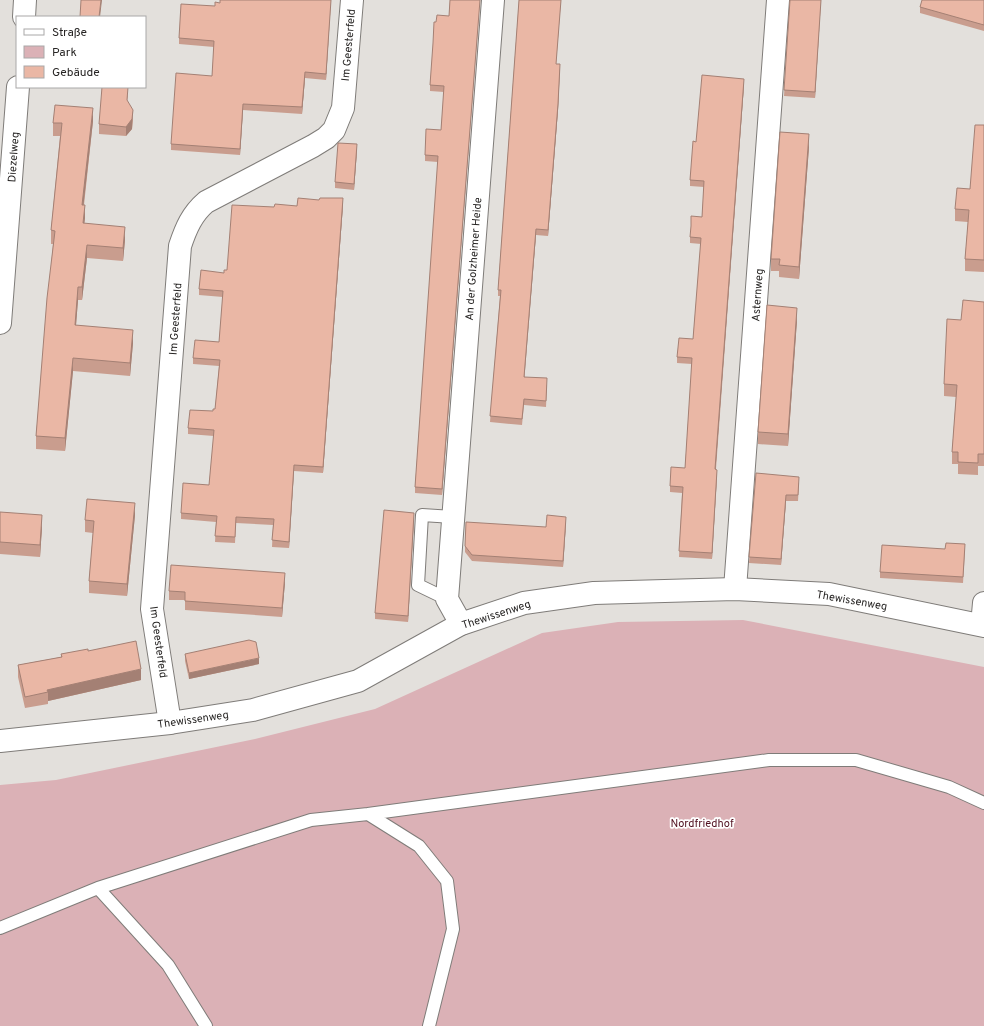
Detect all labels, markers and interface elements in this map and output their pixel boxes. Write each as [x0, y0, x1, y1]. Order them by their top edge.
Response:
street label: Im Geesterfeld [339, 8, 359, 82]
legend [16, 16, 146, 88]
text: Straße [52, 25, 87, 41]
text: Park [52, 45, 77, 61]
text: Gebäude [52, 65, 100, 81]
street label: Diezelweg [5, 131, 23, 183]
street label: An der Golzheimer Heide [463, 197, 485, 321]
street label: Asternweg [749, 268, 767, 322]
street label: Im Geesterfeld [166, 282, 186, 356]
street label: Thewissenweg [815, 588, 888, 614]
street label: Thewissenweg [460, 597, 533, 633]
street label: Im Geesterfeld [146, 605, 170, 679]
street label: Thewissenweg [157, 708, 230, 732]
park label: Nordfriedhof [670, 817, 734, 831]

